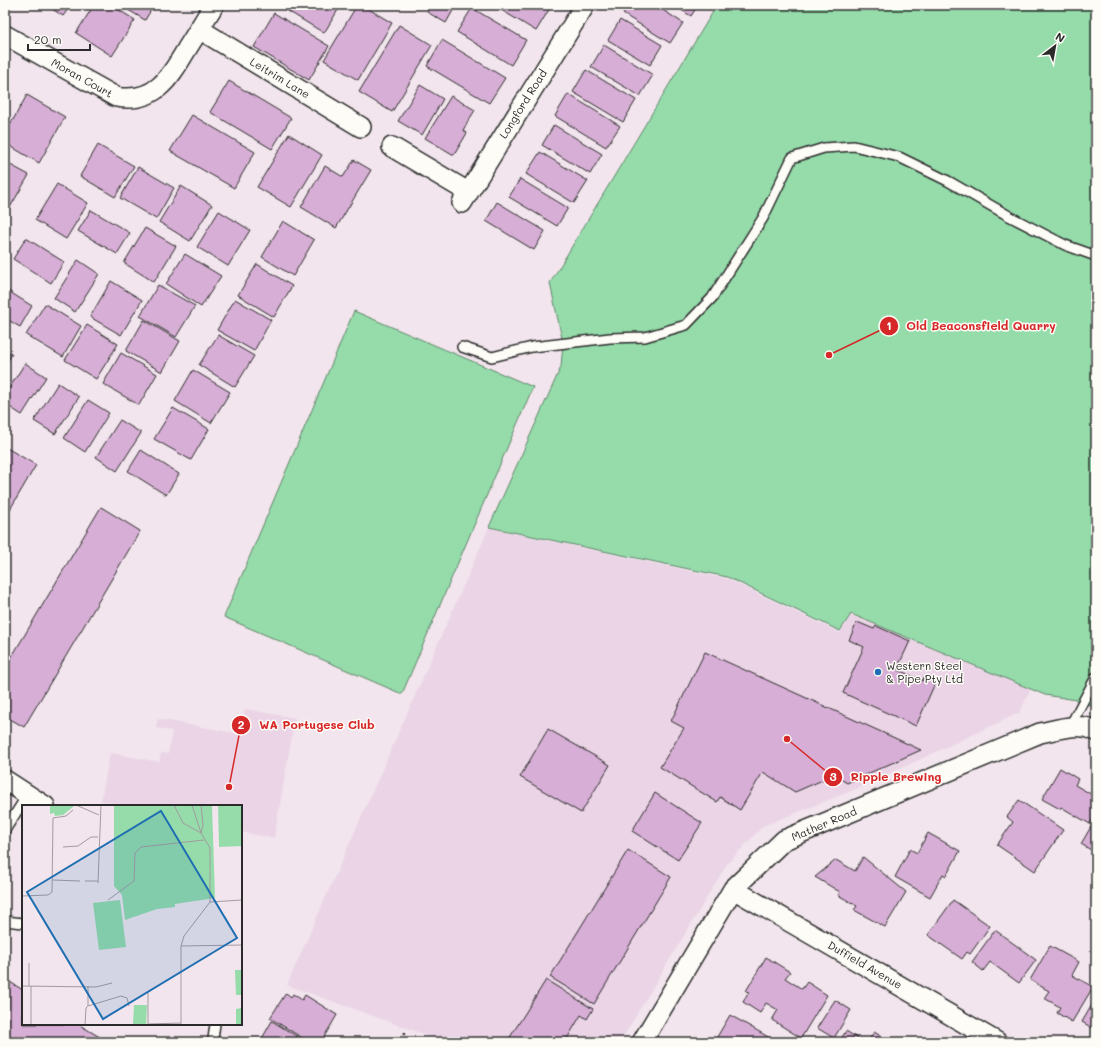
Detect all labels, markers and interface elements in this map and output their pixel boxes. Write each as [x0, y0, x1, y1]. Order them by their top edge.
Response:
scale bar [28, 26, 90, 52]
north arrow [1035, 26, 1075, 66]
text: N [1053, 28, 1068, 46]
text: 20 m [34, 31, 62, 47]
street label: Leitrim Lane [247, 54, 313, 101]
street label: Moran Court [49, 55, 116, 101]
street label: Longford Road [495, 66, 550, 141]
callout: Old Beaconsfield Quarry [879, 314, 1064, 338]
text: 1 [886, 317, 892, 333]
text: Old Beaconsfield Quarry [906, 317, 1056, 333]
place label: Western Steel & Pipe Pty Ltd [886, 658, 963, 686]
marker: Western Steel & Pipe Pty Ltd [873, 667, 883, 677]
callout: WA Portugese Club [231, 713, 383, 737]
text: 2 [238, 716, 245, 732]
text: WA Portugese Club [259, 716, 375, 732]
callout: Ripple Brewing [823, 765, 950, 789]
text: 3 [829, 768, 837, 784]
text: Ripple Brewing [850, 768, 942, 784]
street label: Mather Road [789, 803, 859, 844]
inset map [22, 805, 242, 1025]
street label: Duffield Avenue [825, 937, 905, 992]

